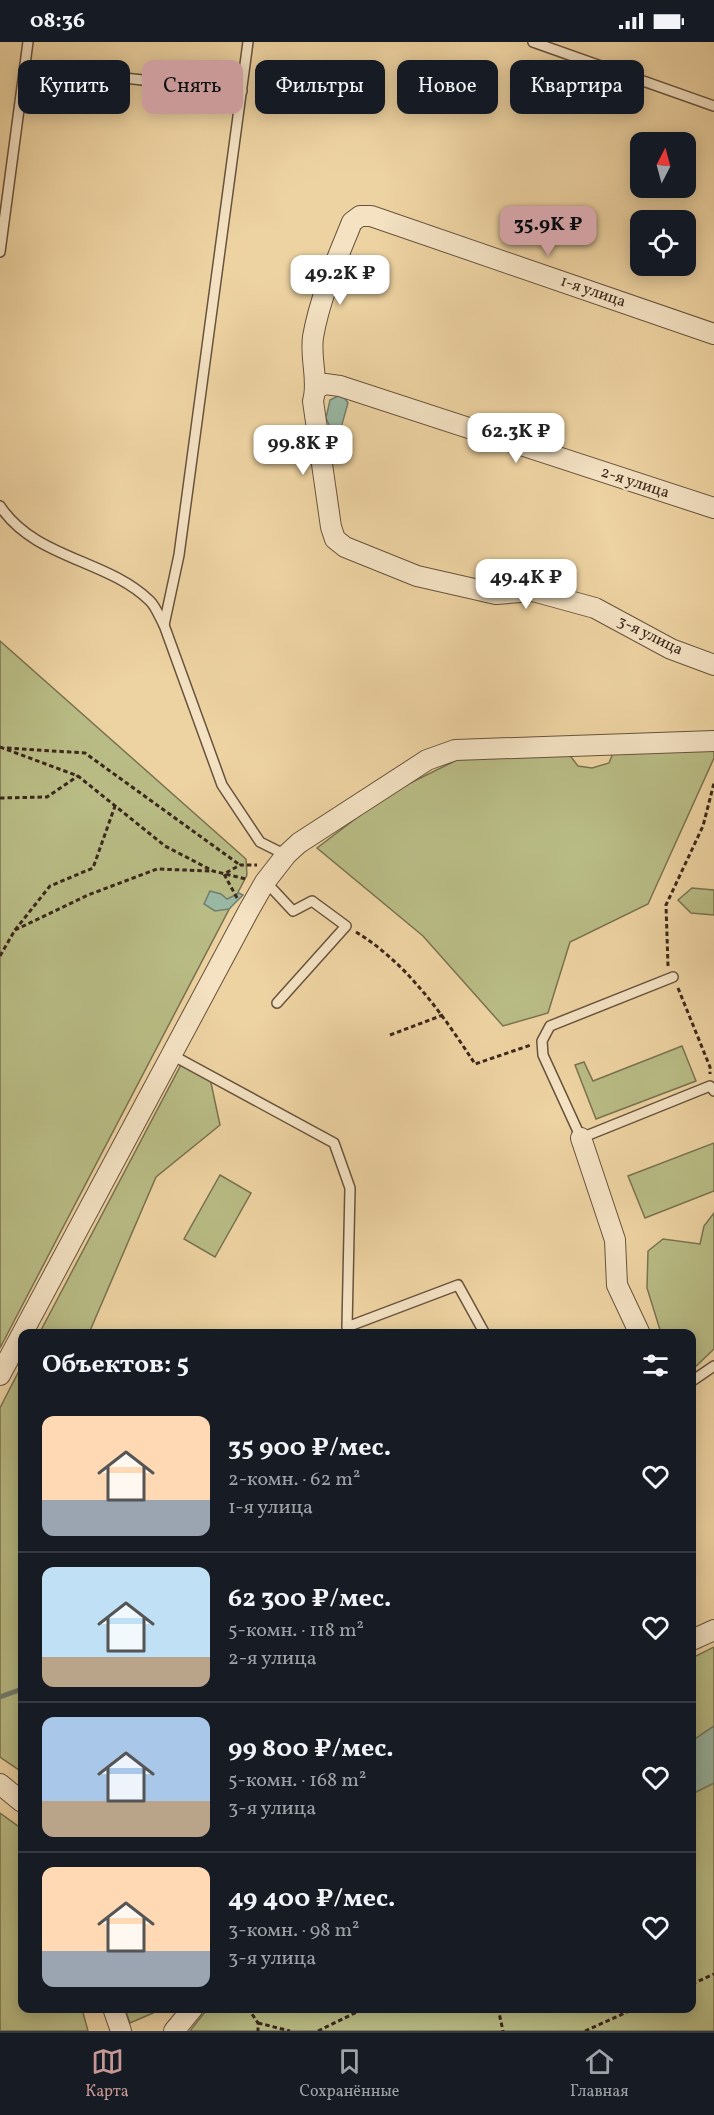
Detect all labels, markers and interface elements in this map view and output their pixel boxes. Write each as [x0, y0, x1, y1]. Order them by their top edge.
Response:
text: 08:36 [30, 6, 85, 37]
chip: Купить [18, 60, 130, 114]
chip: Снять [142, 60, 243, 114]
chip: Фильтры [255, 60, 385, 114]
chip: Новое [397, 60, 498, 114]
chip: Квартира [510, 60, 644, 114]
north arrow [630, 132, 696, 198]
map controls [630, 132, 696, 276]
pin: 35.9K ₽ [493, 206, 603, 257]
button: locate [630, 210, 696, 276]
text: 35.9K ₽ [514, 211, 582, 239]
pin: 49.2K ₽ [285, 255, 395, 306]
text: 49.2K ₽ [305, 260, 375, 288]
street label: 1-я улица [557, 271, 629, 313]
pin: 62.3K ₽ [461, 413, 571, 464]
text: 62.3K ₽ [481, 418, 551, 446]
pin: 99.8K ₽ [248, 425, 358, 476]
text: 99.8K ₽ [268, 430, 338, 458]
street label: 2-я улица [598, 462, 672, 504]
pin: 49.4K ₽ [471, 559, 581, 610]
text: 49.4K ₽ [490, 564, 562, 592]
street label: 3-я улица [613, 611, 687, 661]
text: Объектов: 5 [42, 1347, 189, 1383]
icon: filters [639, 1349, 672, 1382]
text: 35 900 ₽/мес. [228, 1430, 391, 1466]
icon: home [90, 1440, 162, 1512]
icon: heart [639, 1460, 672, 1493]
text: 2-комн. · 62 m² [228, 1466, 360, 1494]
text: 1-я улица [228, 1494, 313, 1522]
text: 62 300 ₽/мес. [228, 1581, 391, 1617]
icon: home [90, 1591, 162, 1663]
icon: heart [639, 1611, 672, 1644]
text: 5-комн. · 118 m² [228, 1617, 364, 1645]
text: 2-я улица [228, 1645, 317, 1673]
text: 99 800 ₽/мес. [228, 1731, 394, 1767]
icon: home [90, 1741, 162, 1813]
icon: heart [639, 1761, 672, 1794]
text: 5-комн. · 168 m² [228, 1767, 366, 1795]
text: 3-я улица [228, 1795, 316, 1823]
text: 49 400 ₽/мес. [228, 1881, 395, 1917]
icon: home [90, 1891, 162, 1963]
icon: heart [639, 1911, 672, 1944]
text: 3-комн. · 98 m² [228, 1917, 360, 1945]
text: 3-я улица [228, 1945, 316, 1973]
tab: Карта [85, 2045, 129, 2103]
tab: Сохранённые [300, 2045, 399, 2103]
tab: Главная [570, 2045, 629, 2103]

